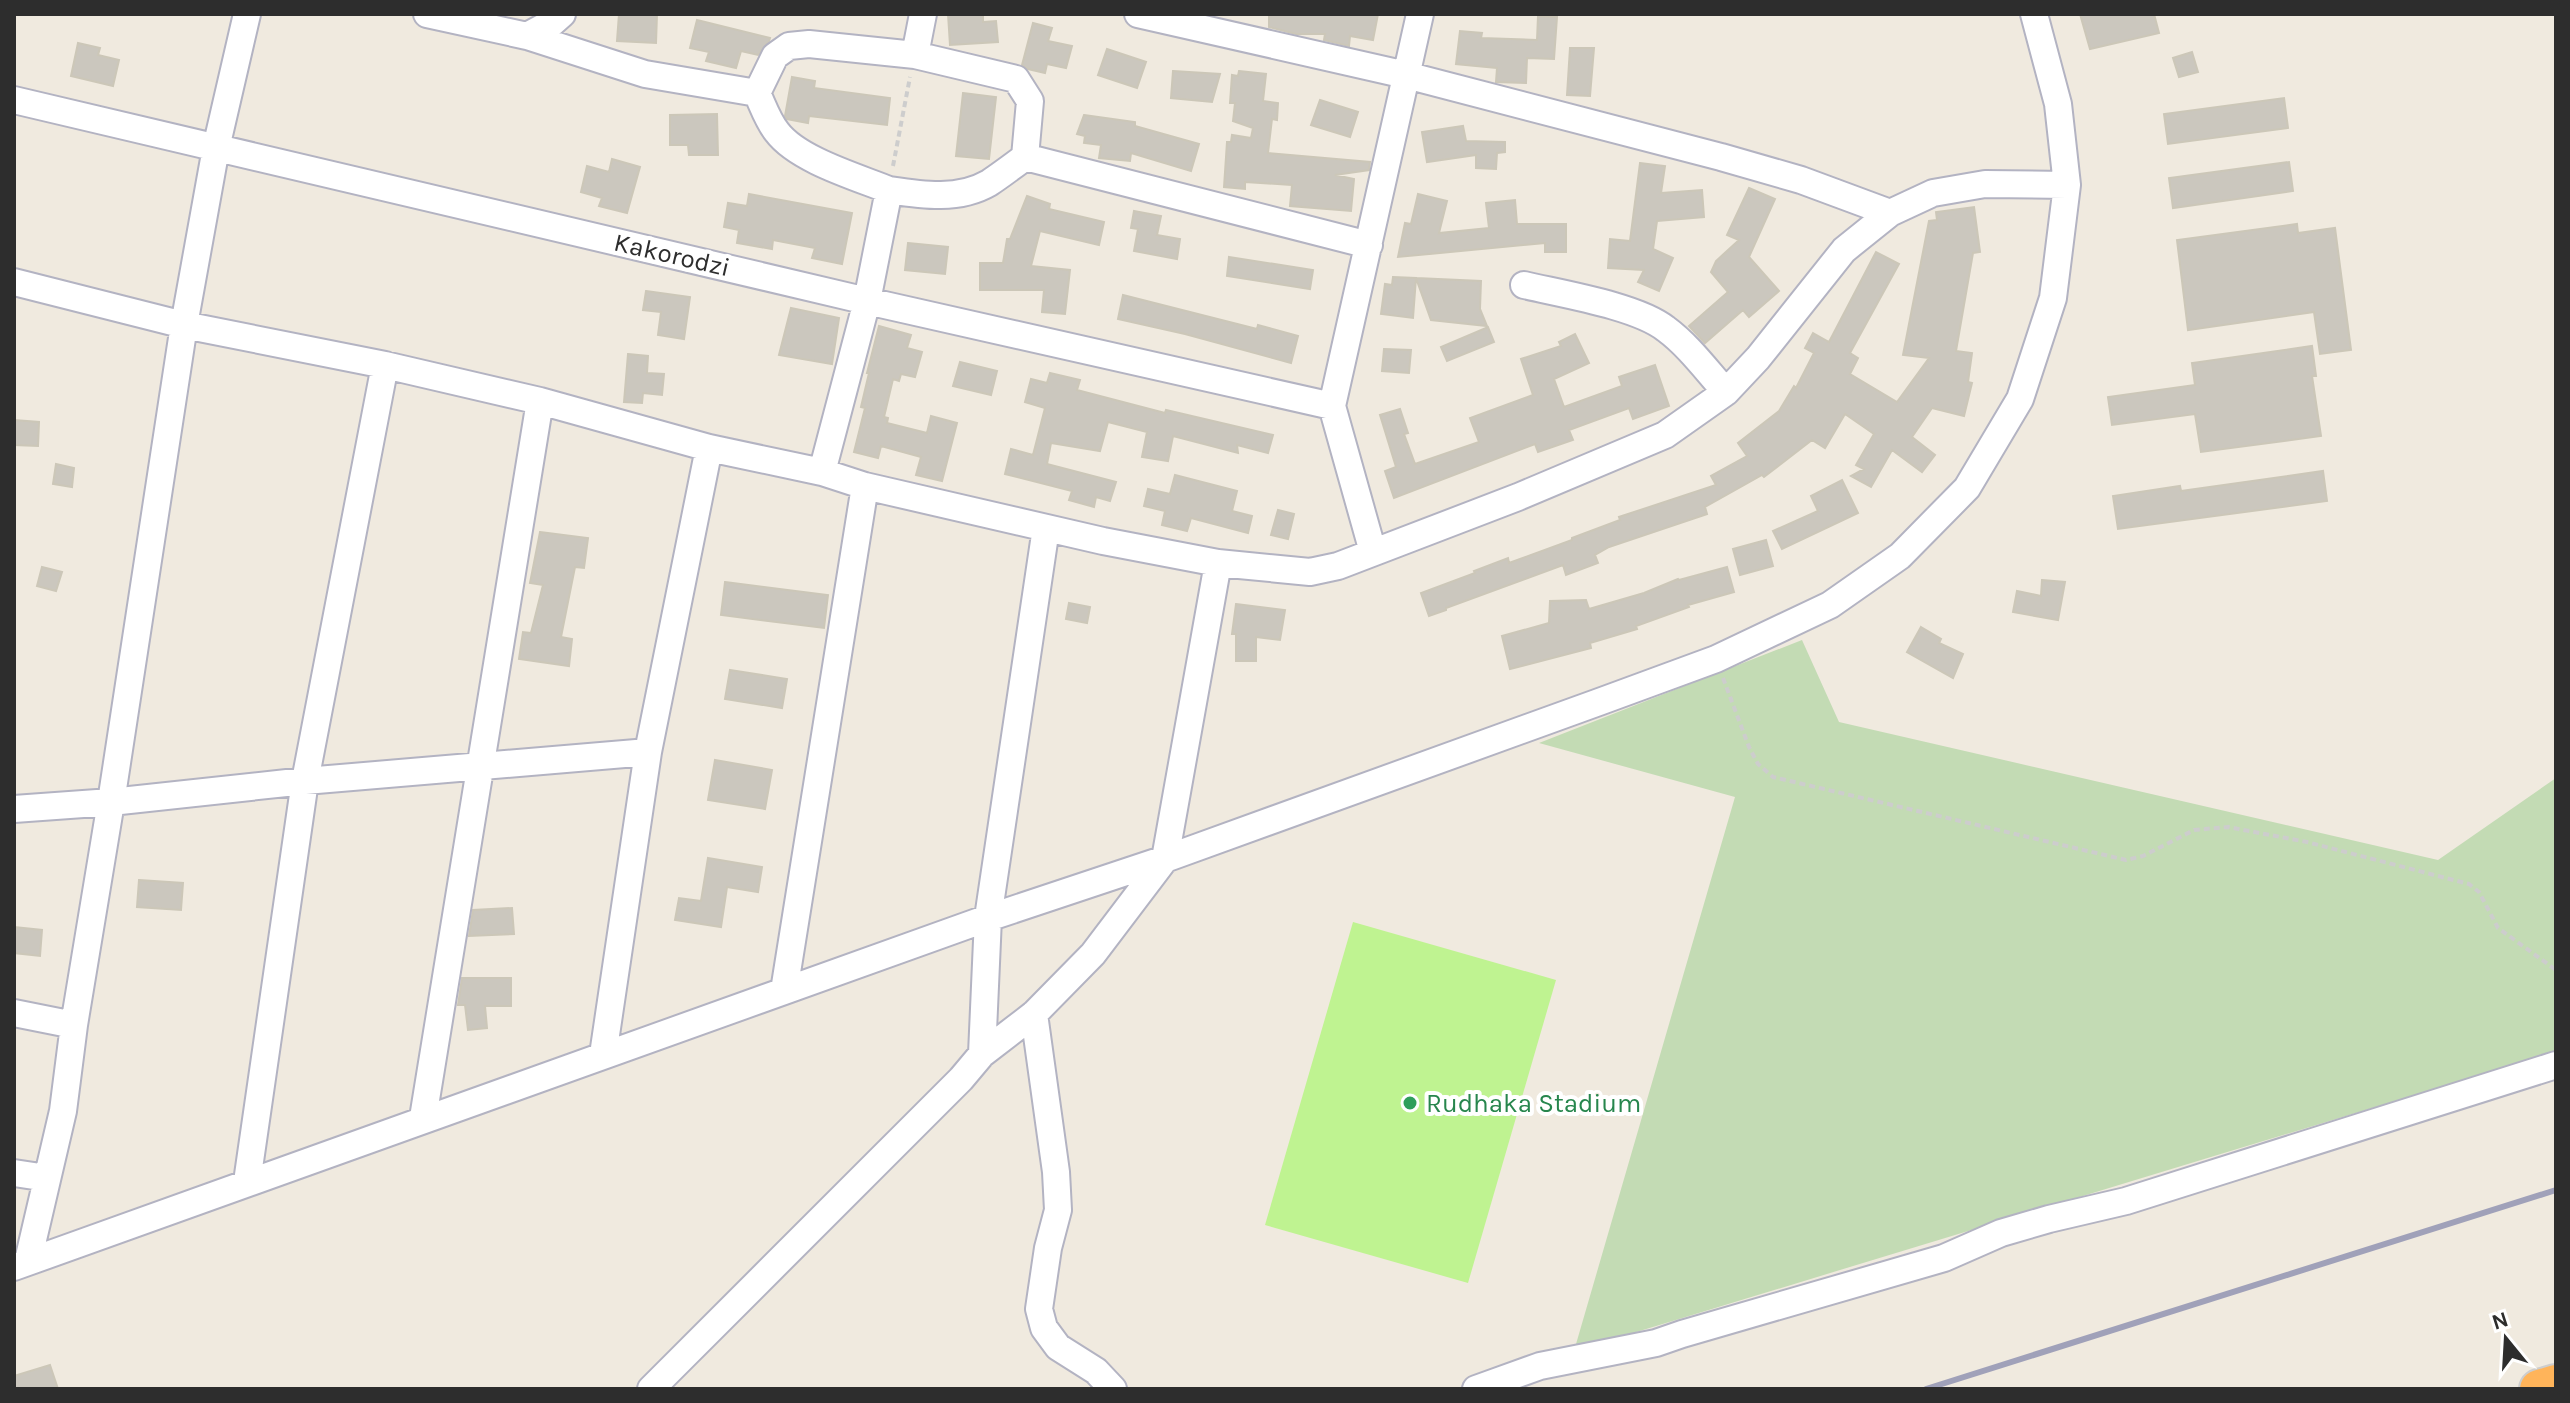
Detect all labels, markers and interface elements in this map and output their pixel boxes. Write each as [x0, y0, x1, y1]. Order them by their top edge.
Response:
street label: Kakorodzi [611, 227, 733, 283]
place label: Rudhaka Stadium [1426, 1088, 1641, 1119]
marker: Rudhaka Stadium [1401, 1094, 1419, 1112]
north arrow [2466, 1299, 2546, 1379]
text: N [2489, 1306, 2512, 1336]

